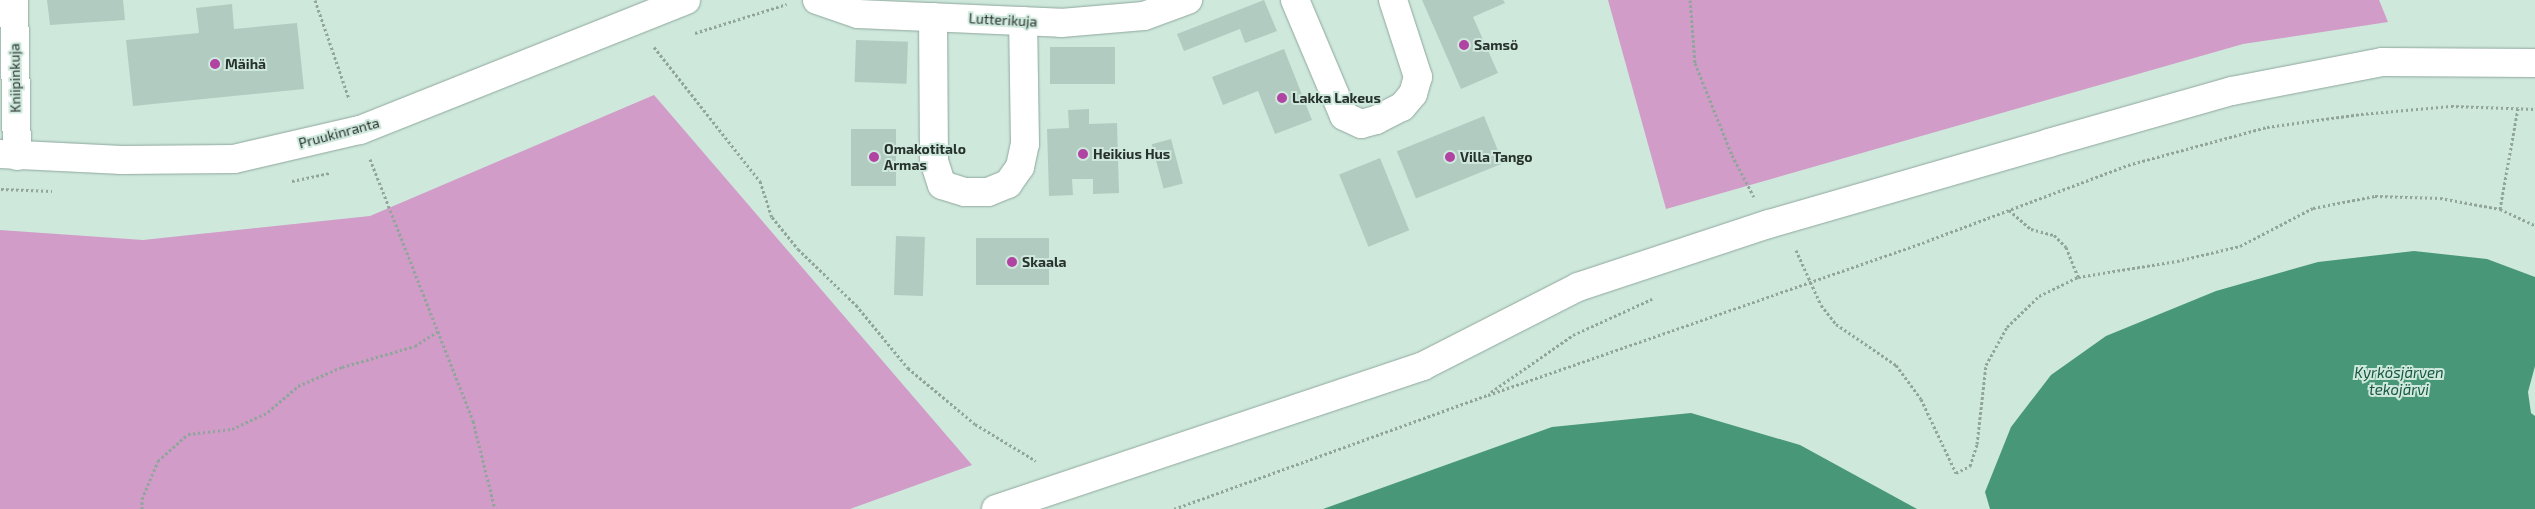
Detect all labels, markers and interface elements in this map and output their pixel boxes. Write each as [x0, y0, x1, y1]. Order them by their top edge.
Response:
street label: Lutterikuja [968, 10, 1038, 30]
place label: Samsö [1474, 37, 1518, 53]
marker: Samsö [1458, 39, 1470, 51]
street label: Kniipinkuja [6, 43, 24, 113]
place label: Mäihä [225, 56, 266, 72]
marker: Mäihä [209, 58, 221, 70]
place label: Lakka Lakeus [1292, 90, 1381, 106]
marker: Lakka Lakeus [1276, 92, 1288, 104]
street label: Pruukinranta [297, 114, 381, 152]
place label: Omakotitalo Armas [884, 141, 966, 174]
place label: Heikius Hus [1093, 146, 1170, 162]
marker: Heikius Hus [1077, 148, 1089, 160]
place label: Villa Tango [1460, 149, 1533, 165]
marker: Omakotitalo Armas [868, 151, 880, 163]
marker: Villa Tango [1444, 151, 1456, 163]
place label: Skaala [1022, 254, 1067, 270]
marker: Skaala [1006, 256, 1018, 268]
water label: Kyrkösjärven tekojärvi [2354, 363, 2444, 398]

